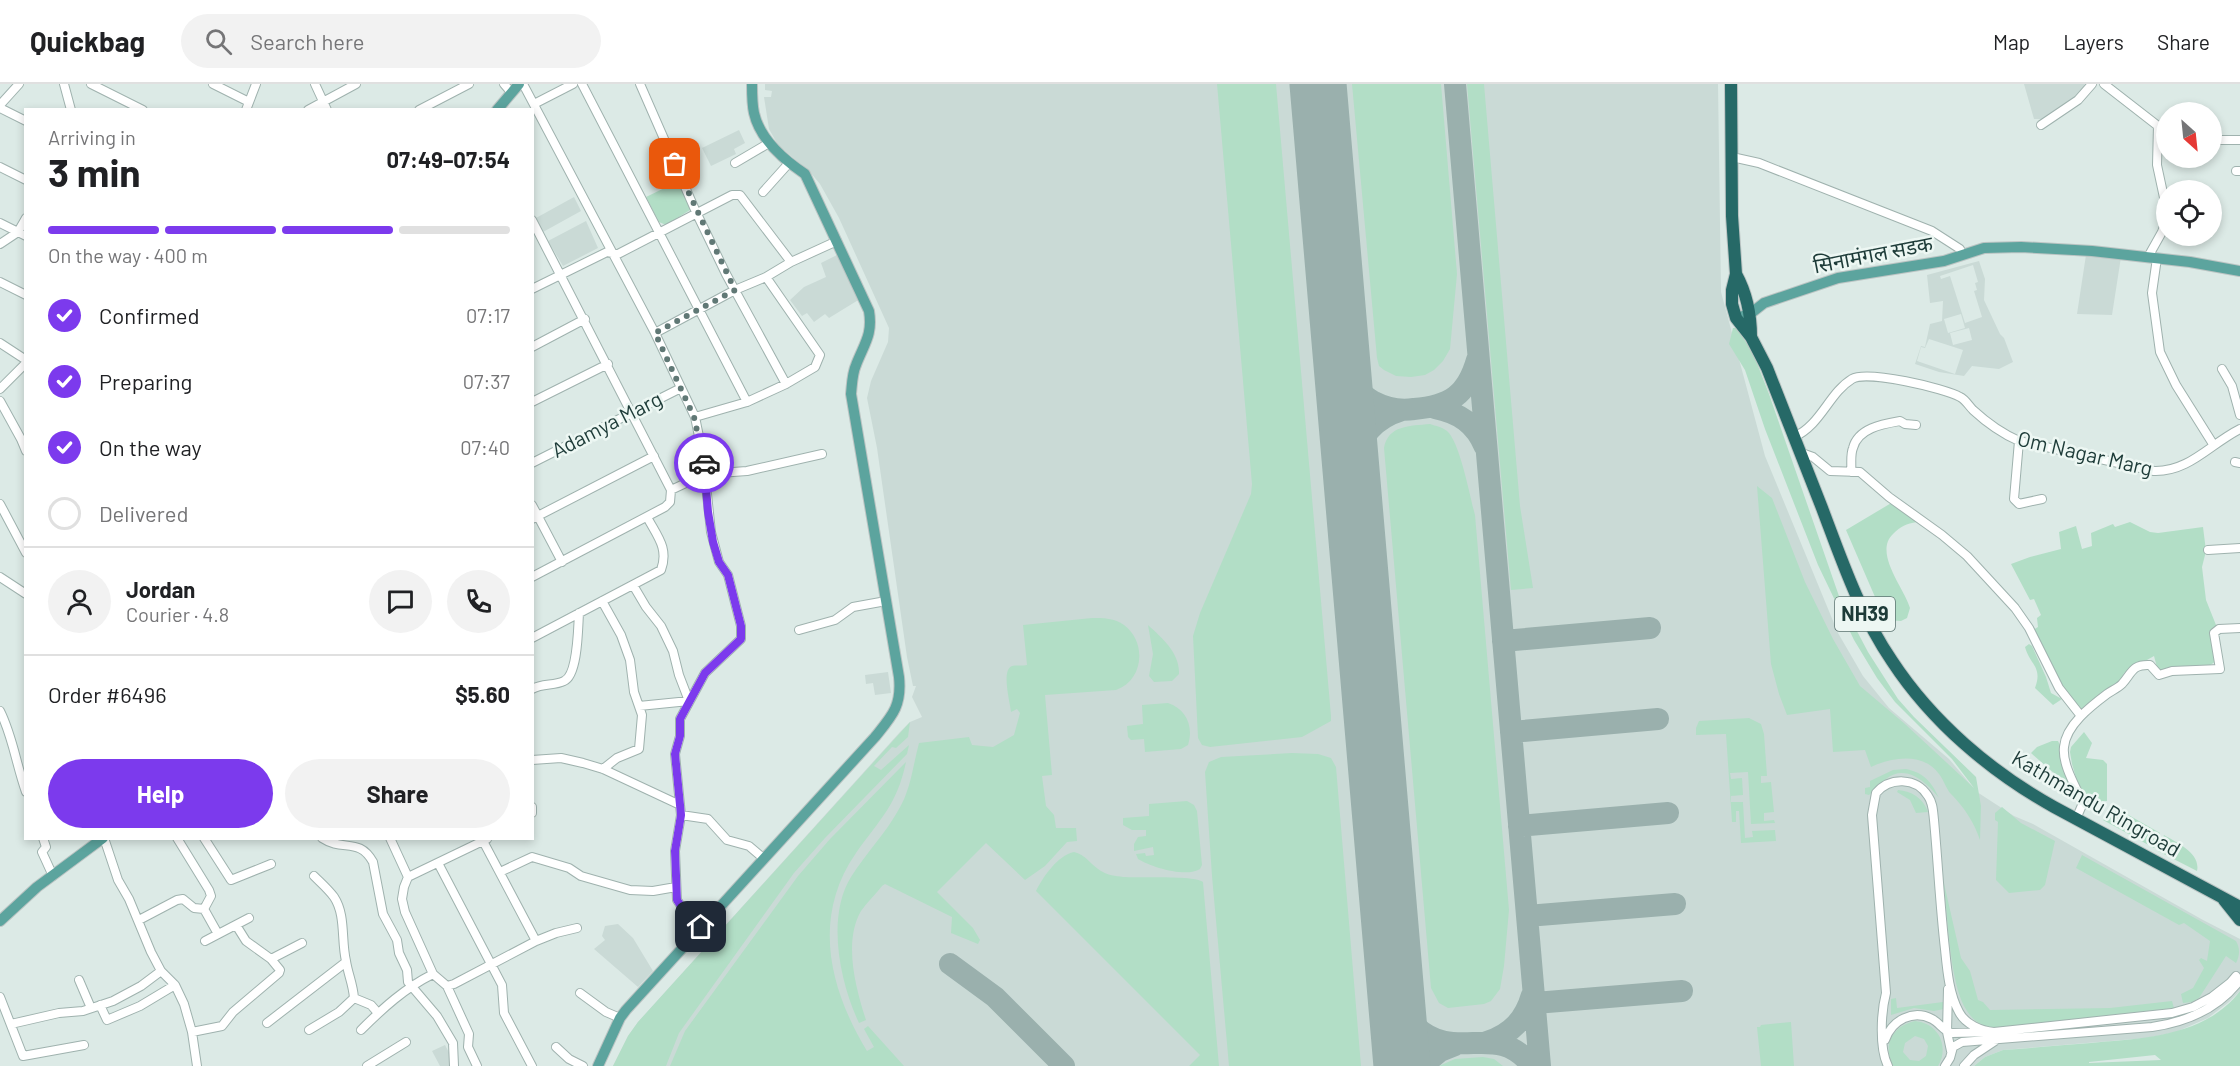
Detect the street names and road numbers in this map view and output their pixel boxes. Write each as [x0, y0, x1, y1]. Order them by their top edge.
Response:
street label: सिनामंगल सडक [1811, 230, 1935, 277]
street label: Adamya Marg [547, 385, 666, 462]
street label: Om Nagar Marg [2015, 425, 2155, 480]
road number: NH39 [1835, 597, 1895, 631]
street label: Kathmandu Ringroad [2008, 744, 2186, 861]

